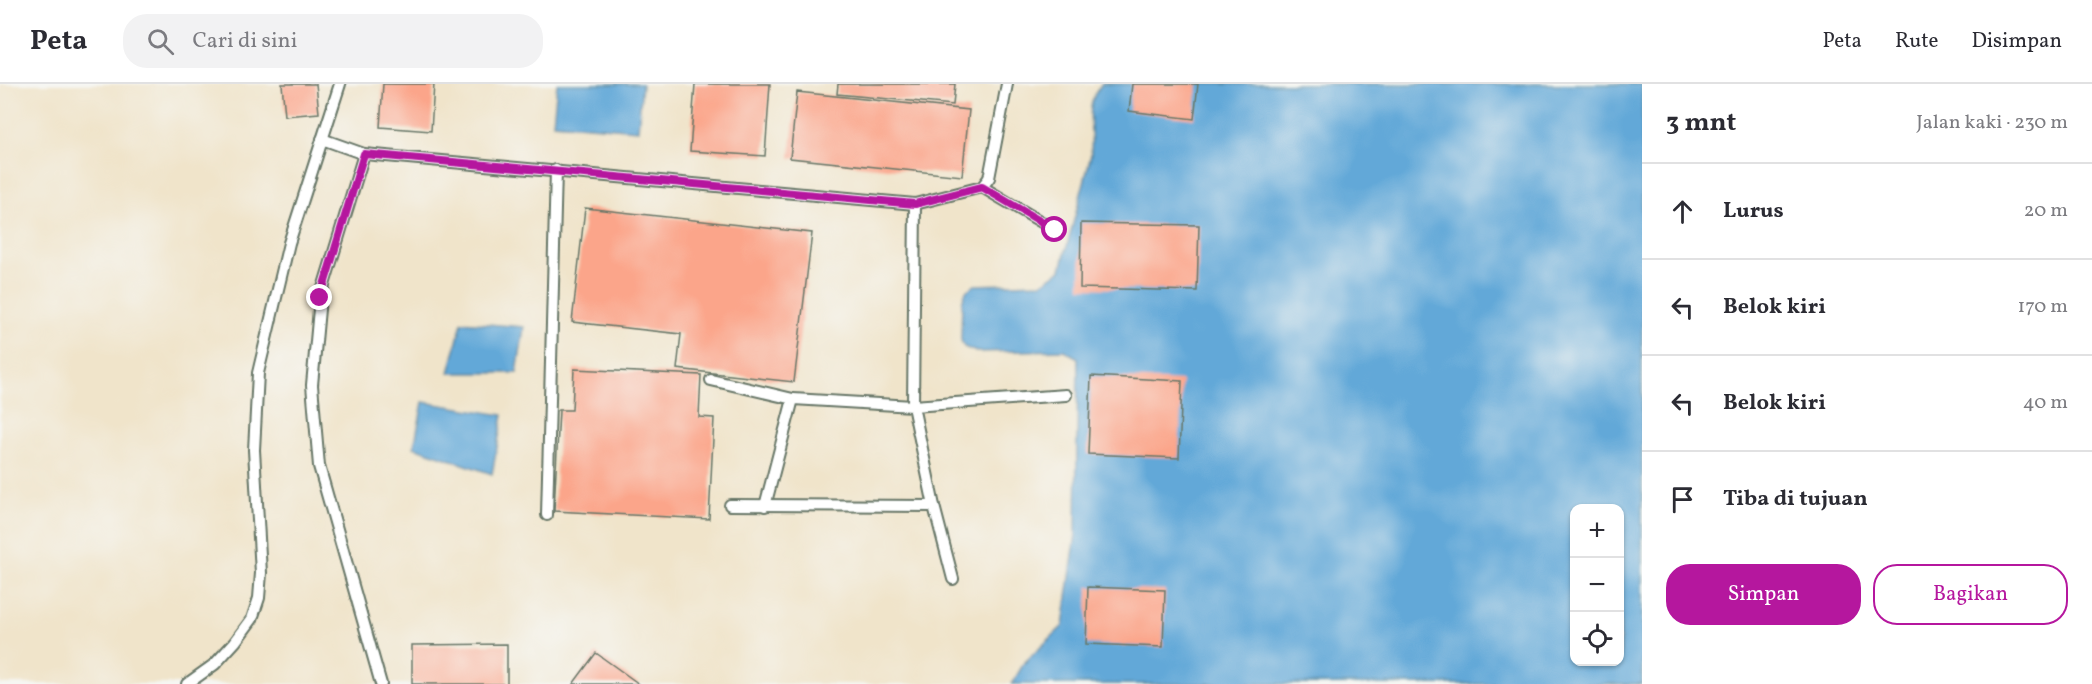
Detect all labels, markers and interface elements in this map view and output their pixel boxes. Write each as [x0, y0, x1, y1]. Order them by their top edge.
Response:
search box [123, 14, 543, 68]
text: Peta [30, 22, 87, 61]
icon: search [144, 25, 177, 58]
text: Cari di sini [192, 26, 297, 57]
text: Peta [1823, 27, 1862, 56]
text: Rute [1895, 27, 1938, 56]
text: Disimpan [1971, 27, 2062, 56]
text: 3 mnt [1666, 105, 1736, 141]
text: Jalan kaki · 230 m [1916, 109, 2068, 137]
icon: ahead [1666, 195, 1699, 228]
text: Lurus [1723, 196, 1784, 227]
text: 20 m [2024, 197, 2068, 225]
route start [1041, 216, 1067, 242]
route end [306, 284, 332, 310]
icon: left [1666, 291, 1699, 324]
text: Belok kiri [1723, 292, 1826, 323]
text: 170 m [2018, 293, 2068, 321]
icon: left [1666, 387, 1699, 420]
text: Belok kiri [1723, 388, 1826, 419]
text: 40 m [2023, 389, 2068, 417]
icon: arrive [1666, 483, 1699, 516]
text: Tiba di tujuan [1723, 484, 1868, 515]
map controls [1570, 504, 1624, 666]
button: + [1570, 504, 1624, 558]
button: − [1570, 558, 1624, 612]
button: Simpan [1666, 564, 1861, 625]
button: Bagikan [1873, 564, 2068, 625]
button: locate [1570, 612, 1624, 666]

